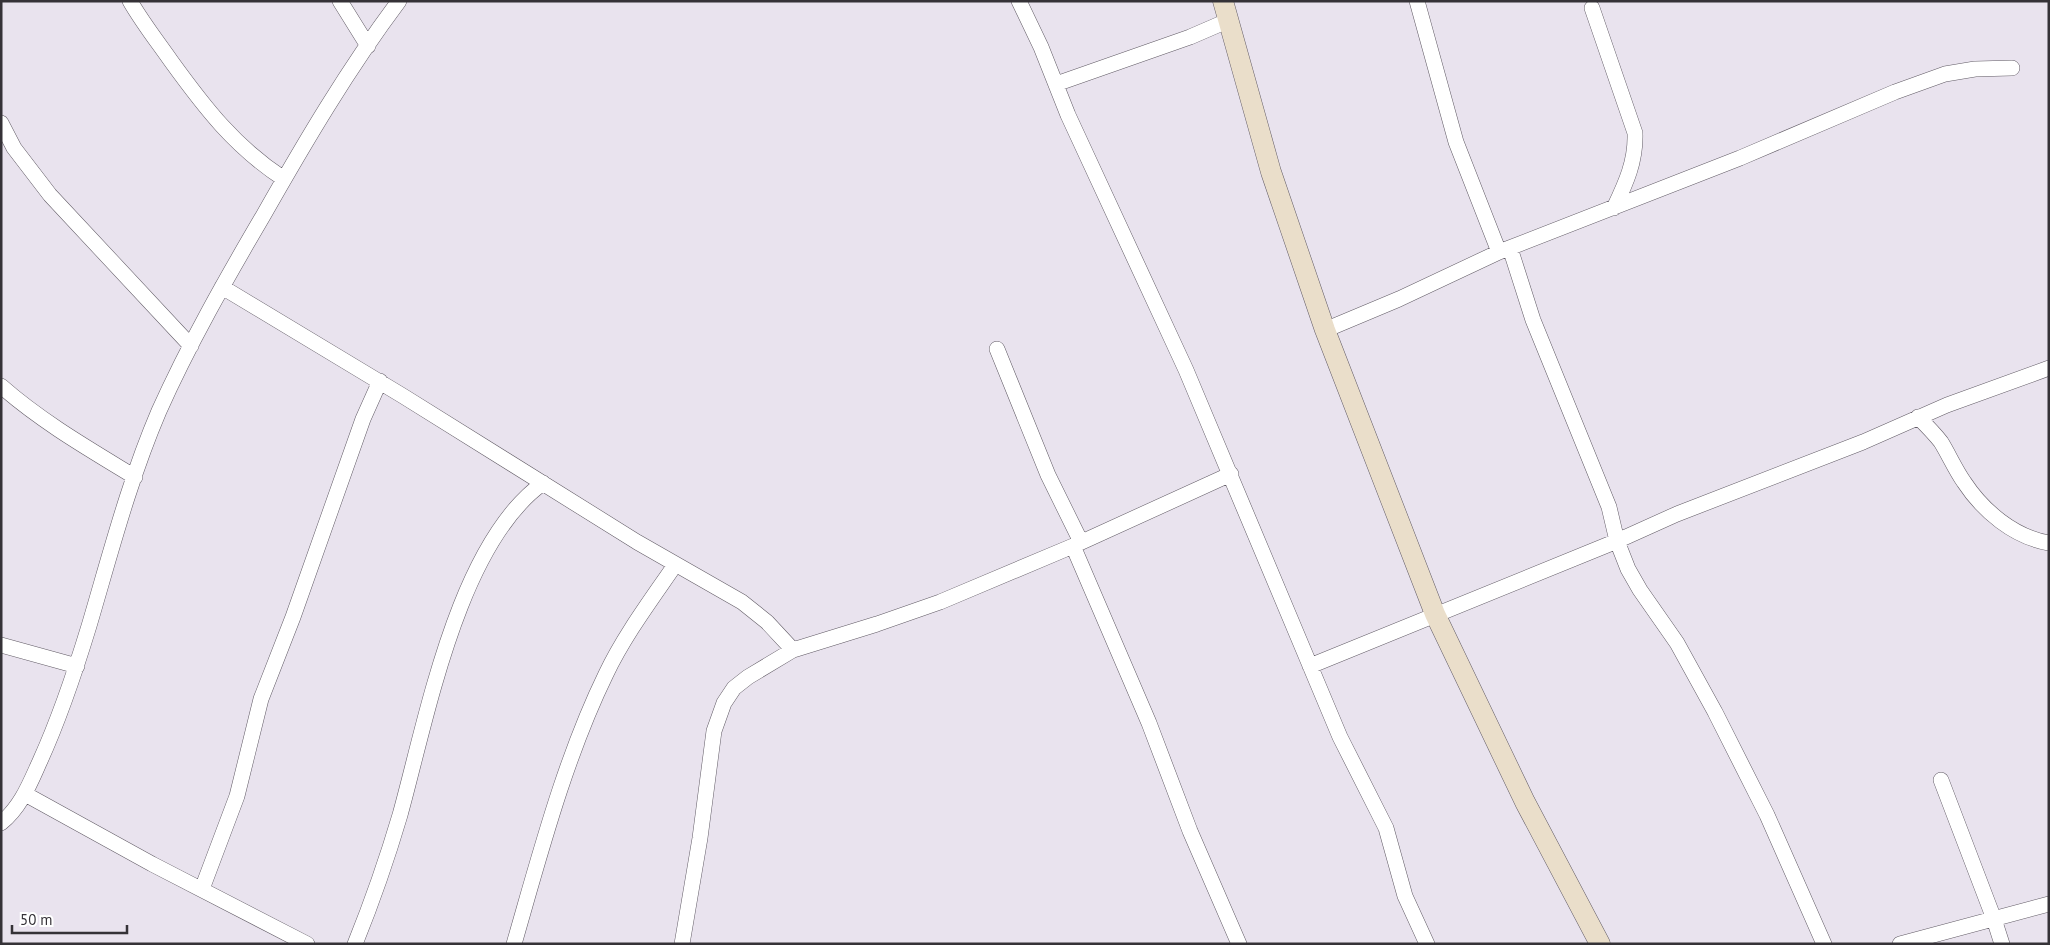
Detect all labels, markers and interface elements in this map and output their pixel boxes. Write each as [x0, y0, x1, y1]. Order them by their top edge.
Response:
scale bar [12, 902, 128, 934]
text: 50 m [20, 910, 53, 929]

